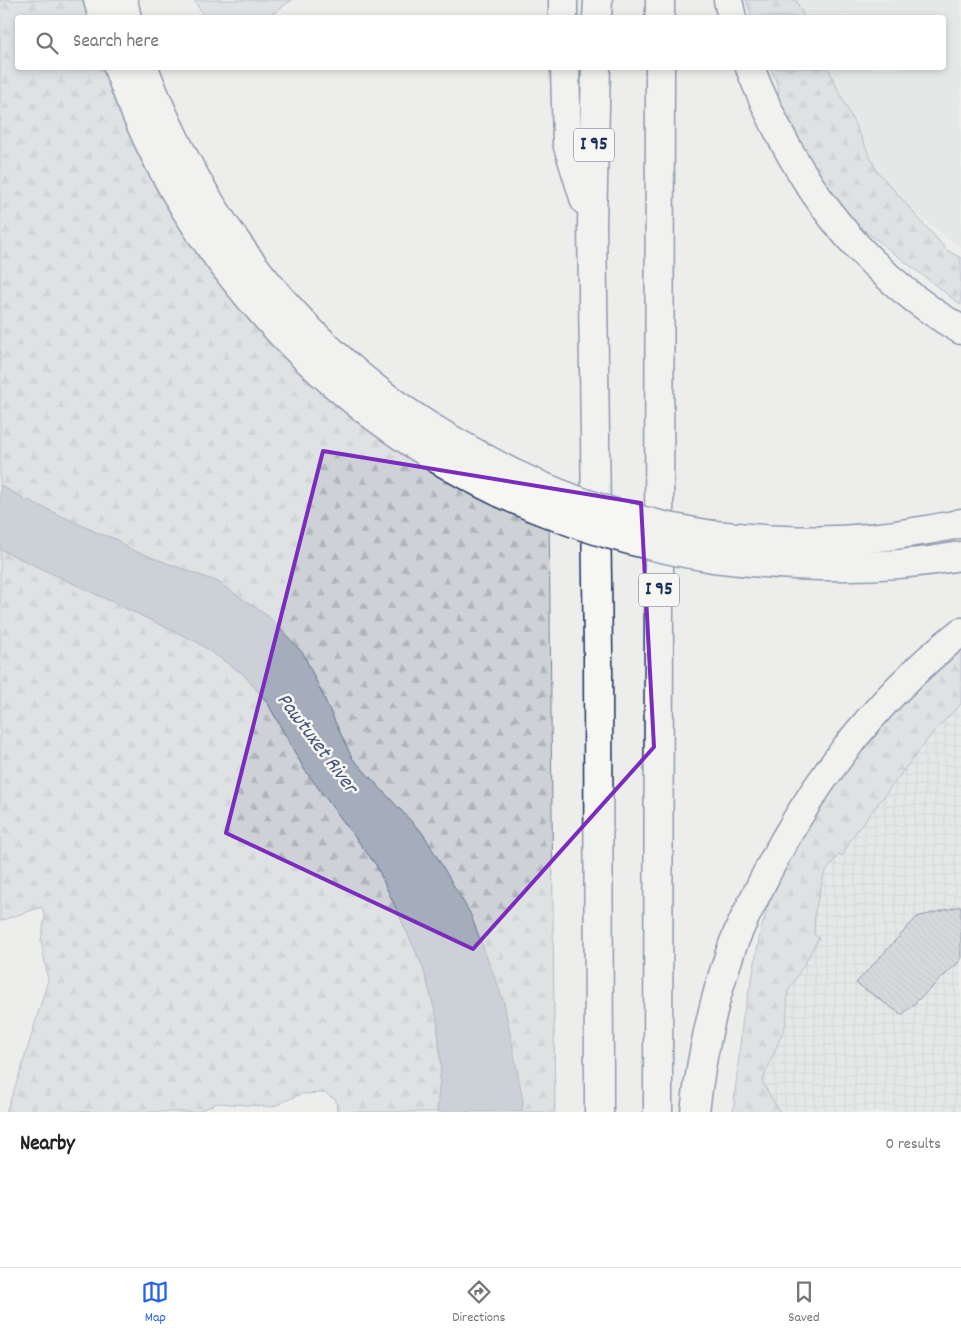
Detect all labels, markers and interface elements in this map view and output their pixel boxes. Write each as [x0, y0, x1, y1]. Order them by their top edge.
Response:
search box [15, 15, 946, 70]
icon: search [33, 29, 61, 57]
text: Search here [73, 29, 159, 56]
road number: I 95 [574, 128, 614, 162]
road number: I 95 [639, 574, 679, 606]
water label: Pawtuxet River [268, 687, 365, 802]
text: Nearby [20, 1130, 75, 1160]
text: 0 results [886, 1133, 941, 1156]
tab: Map [141, 1278, 169, 1328]
tab: Directions [452, 1278, 505, 1328]
tab: Saved [788, 1278, 820, 1328]

